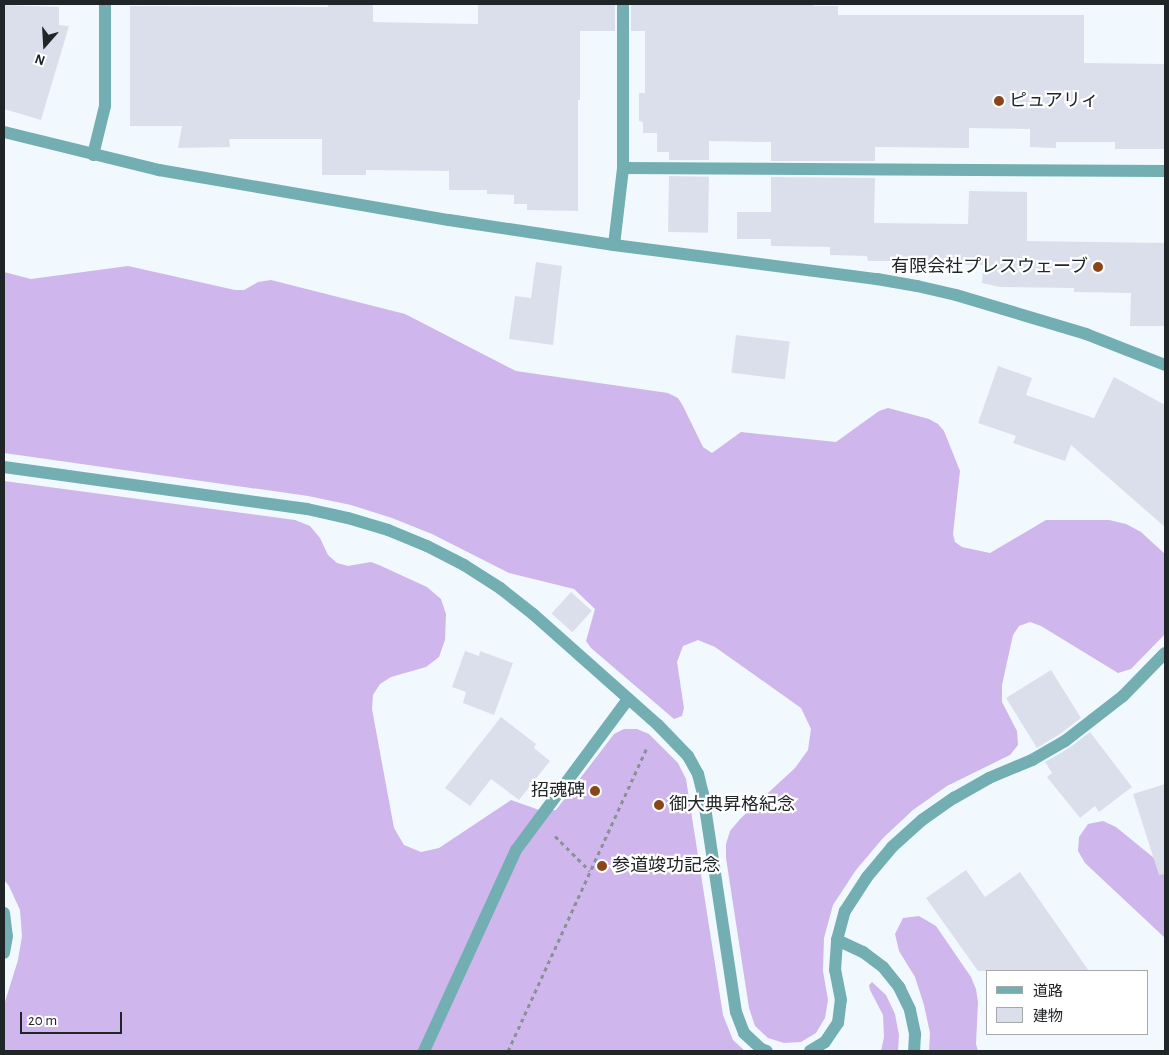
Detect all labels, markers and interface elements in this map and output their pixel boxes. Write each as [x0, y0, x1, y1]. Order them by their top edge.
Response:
north arrow [20, 20, 70, 70]
text: N [33, 51, 47, 67]
place label: ピュアリィ [1009, 90, 1099, 112]
marker: ピュアリィ [993, 95, 1005, 107]
place label: 有限会社プレスウェーブ [890, 256, 1088, 278]
marker: 有限会社プレスウェーブ [1092, 261, 1104, 273]
place label: 招魂碑 [531, 780, 585, 802]
marker: 招魂碑 [589, 785, 601, 797]
place label: 御大典昇格紀念 [669, 794, 795, 816]
marker: 御大典昇格紀念 [653, 799, 665, 811]
place label: 参道竣功記念 [612, 855, 720, 877]
marker: 参道竣功記念 [596, 860, 608, 872]
legend [986, 970, 1149, 1035]
text: 道路 [1033, 984, 1063, 999]
scale bar [22, 1002, 125, 1034]
text: 建物 [1033, 1009, 1063, 1024]
text: 20 m [28, 1013, 57, 1028]

